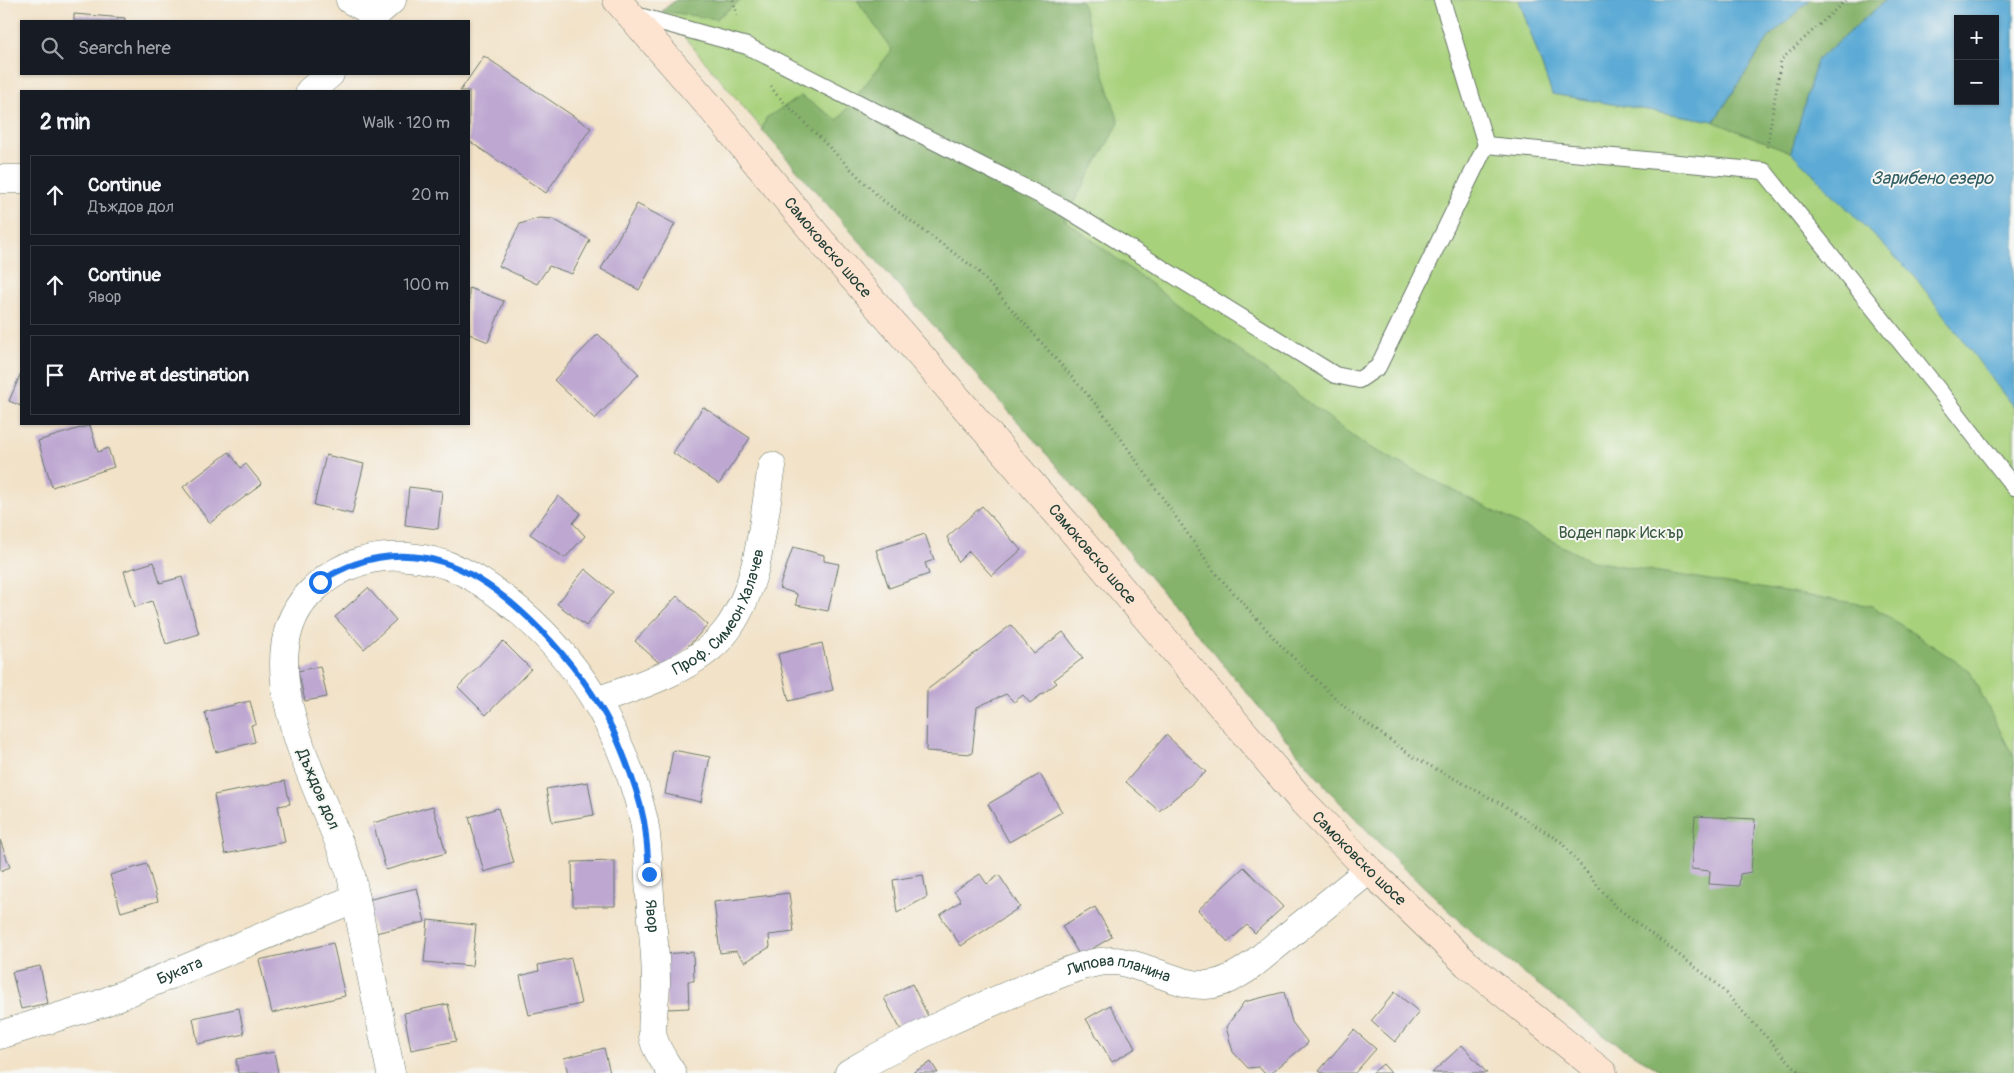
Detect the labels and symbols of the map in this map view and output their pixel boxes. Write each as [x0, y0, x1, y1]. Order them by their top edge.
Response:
water label: Зарибено езеро [1871, 167, 1994, 190]
street label: Самоковско шосе [779, 193, 876, 302]
street label: Самоковско шосе [1044, 500, 1141, 609]
park label: Воден парк Искър [1559, 523, 1683, 543]
street label: Проф. Симеон Халачев [669, 547, 769, 680]
route start [309, 571, 332, 594]
street label: Дъждов дол [292, 745, 344, 832]
street label: Самоковско шосе [1308, 807, 1410, 910]
route end [638, 863, 661, 886]
street label: Явор [640, 899, 663, 933]
street label: Липова планина [1062, 951, 1173, 987]
street label: Буката [154, 953, 206, 989]

